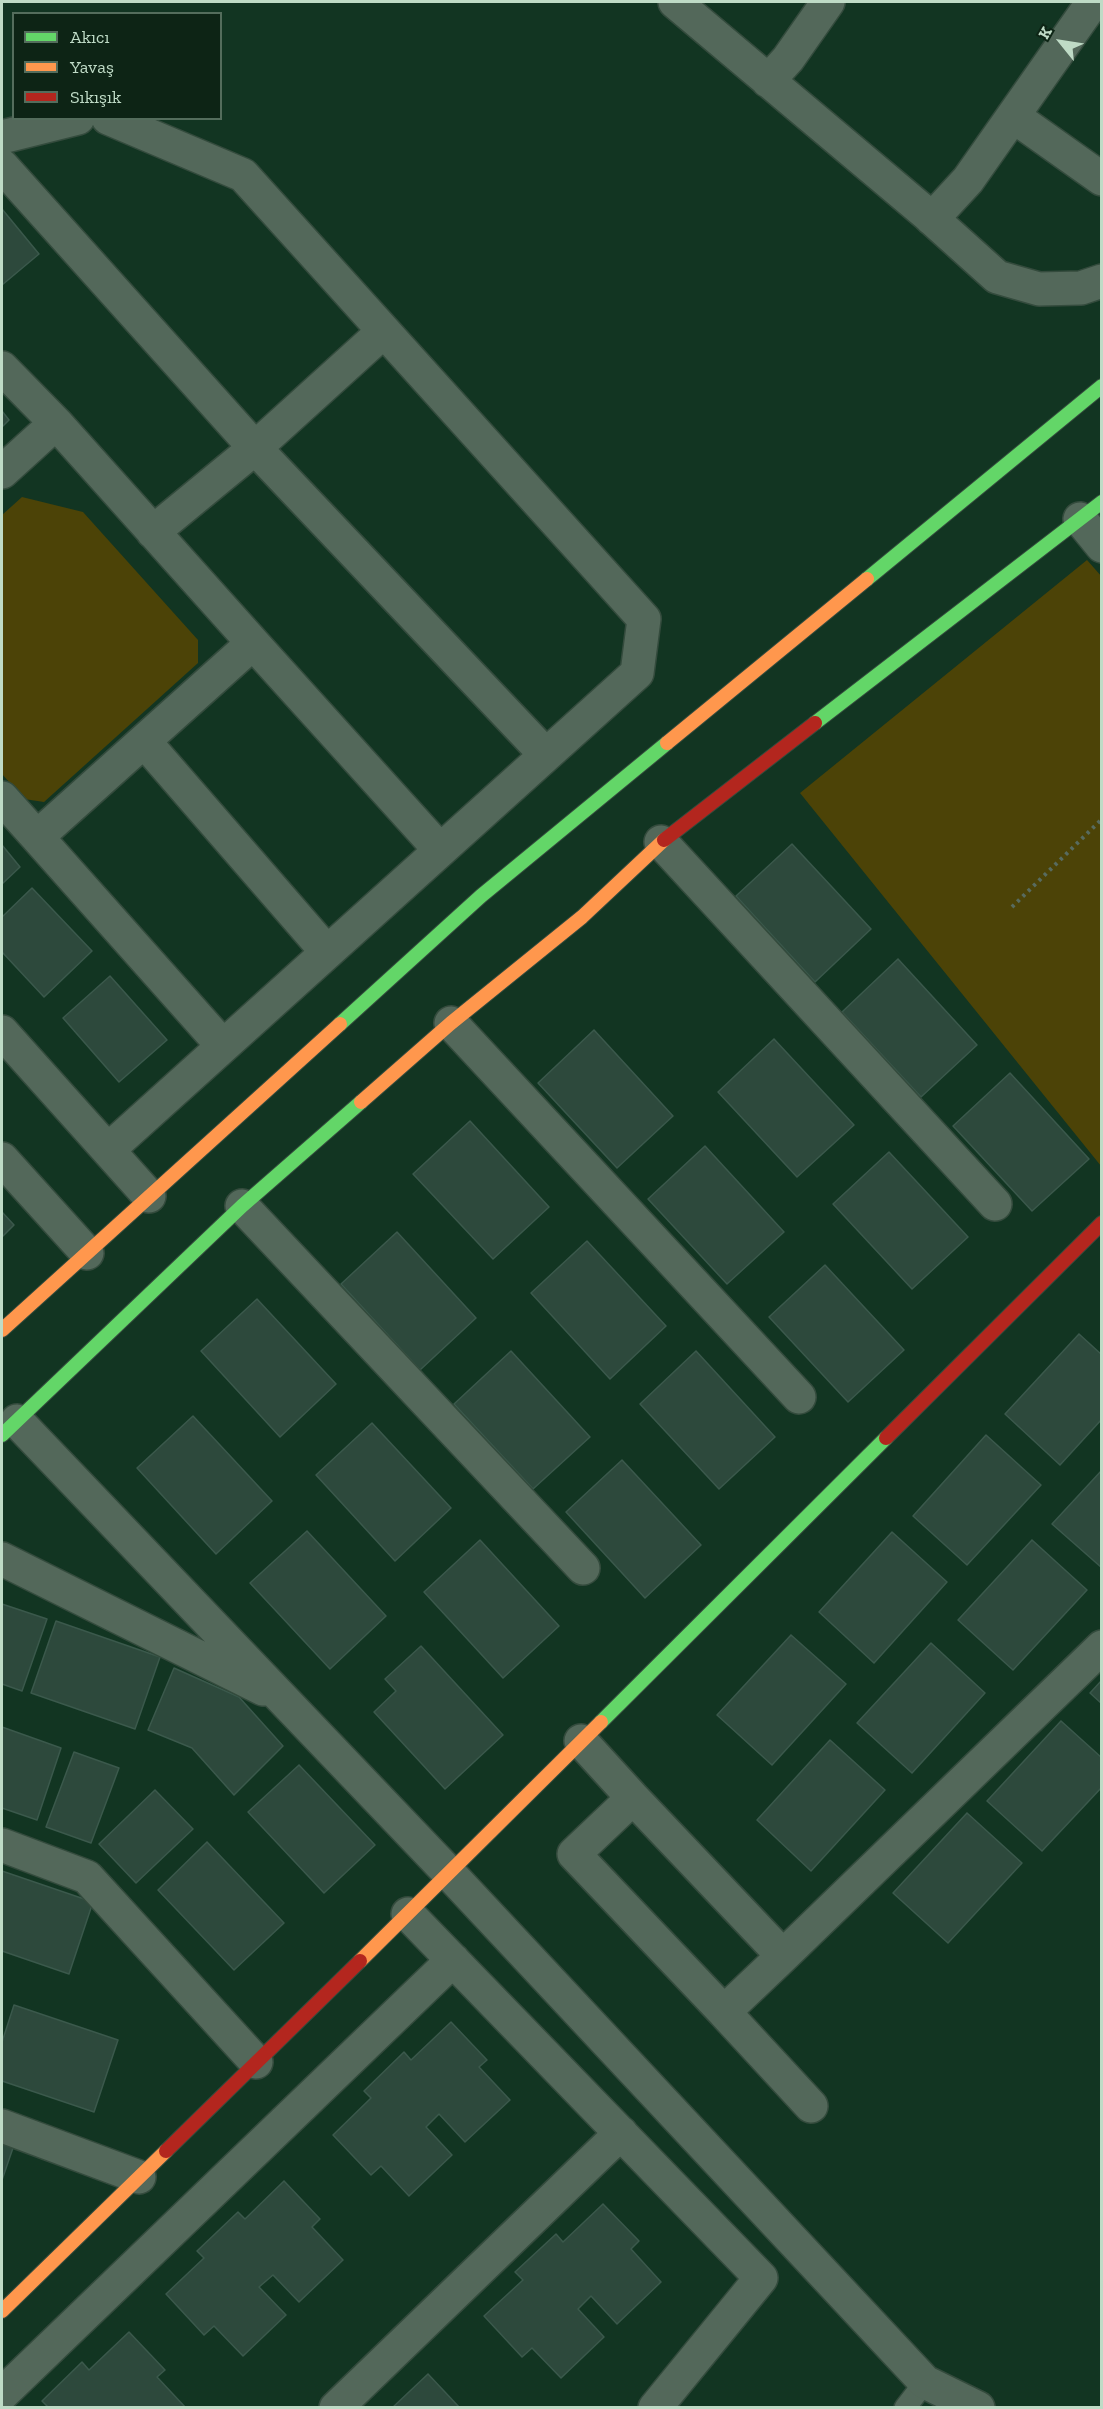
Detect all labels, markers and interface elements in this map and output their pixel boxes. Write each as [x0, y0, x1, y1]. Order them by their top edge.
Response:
legend [12, 12, 222, 120]
north arrow [1031, 12, 1091, 72]
text: K [1034, 23, 1056, 42]
text: Akıcı [70, 26, 109, 48]
text: Yavaş [70, 56, 114, 78]
text: Sıkışık [70, 86, 121, 108]

